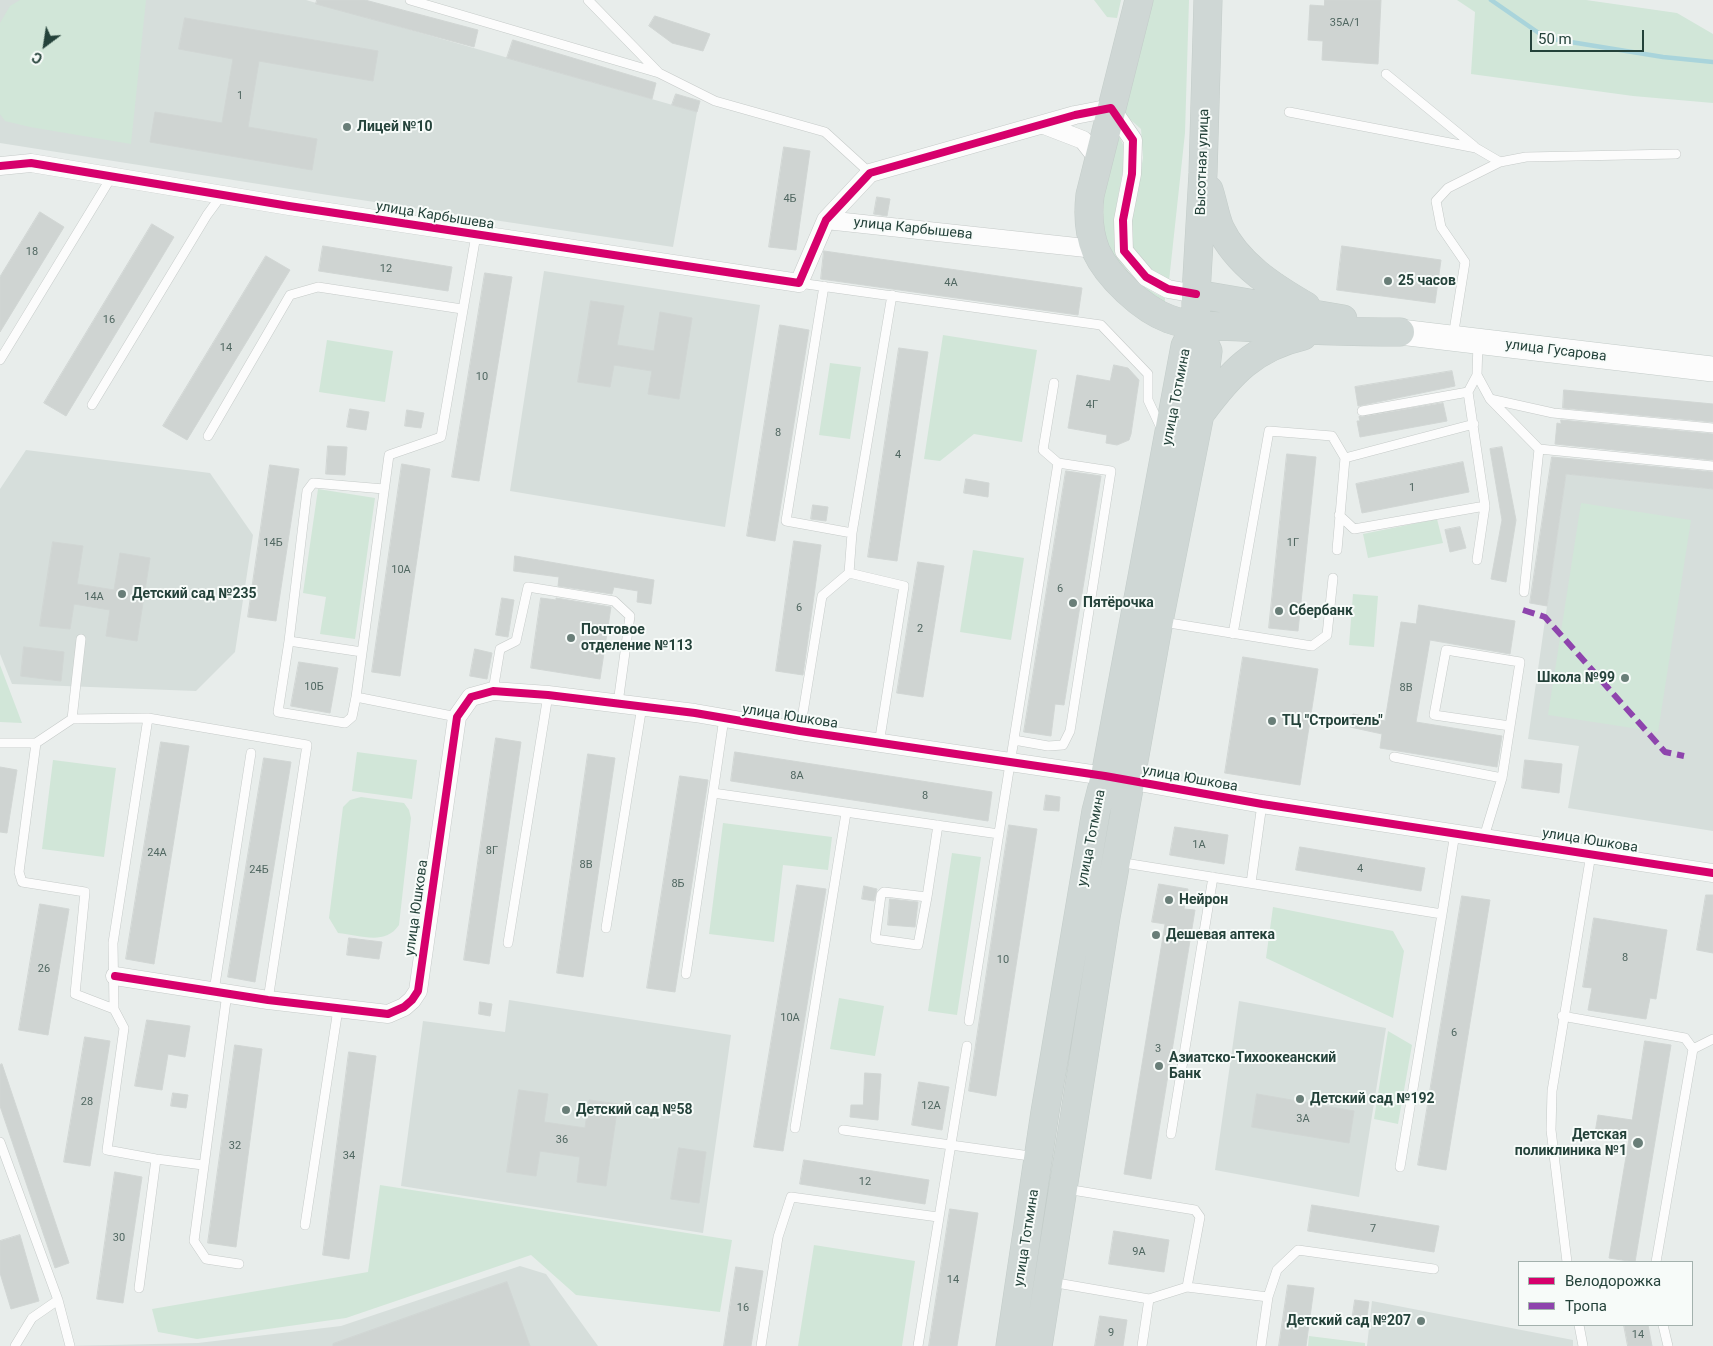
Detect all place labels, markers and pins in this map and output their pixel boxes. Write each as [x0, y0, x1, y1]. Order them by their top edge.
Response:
place label: Лицей №10 [357, 119, 433, 135]
marker: Лицей №10 [341, 121, 353, 133]
place label: 25 часов [1398, 273, 1456, 289]
marker: 25 часов [1382, 275, 1394, 287]
place label: Детский сад №235 [132, 586, 256, 602]
marker: Детский сад №235 [116, 588, 128, 600]
place label: Пятёрочка [1083, 595, 1154, 611]
marker: Пятёрочка [1067, 597, 1079, 609]
place label: Сбербанк [1289, 603, 1353, 619]
marker: Сбербанк [1273, 605, 1285, 617]
place label: Почтовое отделение №113 [581, 622, 692, 654]
marker: Почтовое отделение №113 [565, 632, 577, 644]
place label: Школа №99 [1537, 670, 1615, 686]
marker: Школа №99 [1619, 672, 1631, 684]
place label: ТЦ "Строитель" [1282, 713, 1383, 729]
marker: ТЦ "Строитель" [1266, 715, 1278, 727]
place label: Нейрон [1179, 892, 1228, 908]
marker: Нейрон [1163, 894, 1175, 906]
place label: Дешевая аптека [1166, 927, 1275, 943]
marker: Дешевая аптека [1150, 929, 1162, 941]
place label: Азиатско-Тихоокеанский Банк [1169, 1050, 1336, 1082]
marker: Азиатско-Тихоокеанский Банк [1153, 1060, 1165, 1072]
place label: Детский сад №192 [1310, 1091, 1434, 1107]
marker: Детский сад №192 [1294, 1093, 1306, 1105]
place label: Детский сад №58 [576, 1102, 692, 1118]
marker: Детский сад №58 [560, 1104, 572, 1116]
place label: Детская поликлиника №1 [1515, 1127, 1627, 1160]
marker: Детская поликлиника №1 [1631, 1136, 1645, 1150]
place label: Детский сад №207 [1287, 1313, 1411, 1329]
marker: Детский сад №207 [1415, 1315, 1427, 1327]

